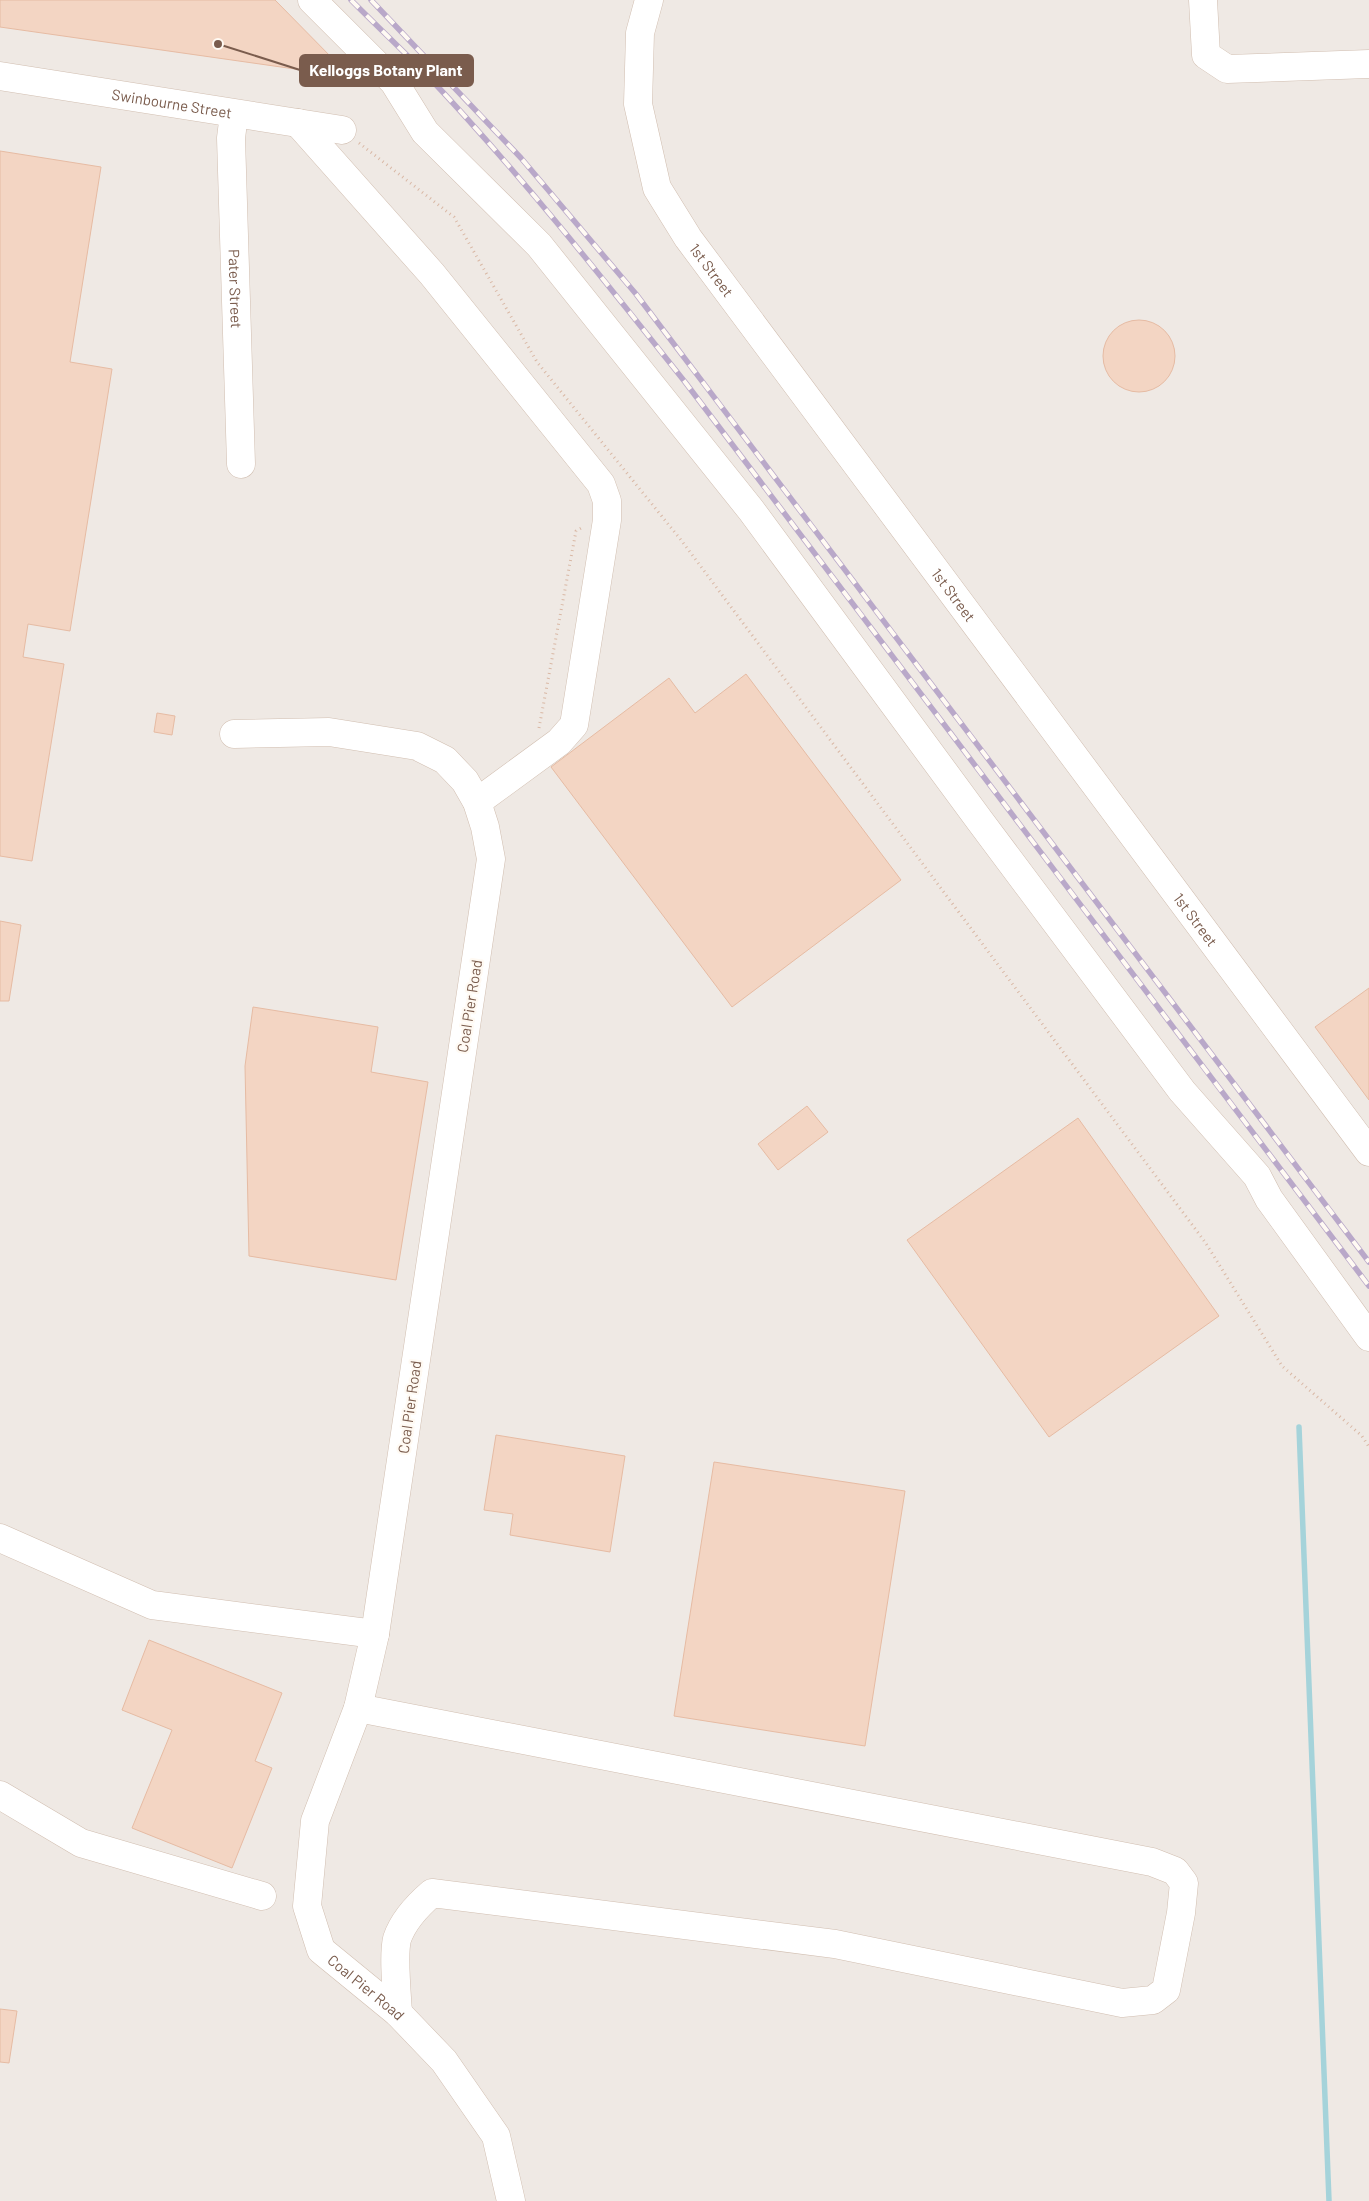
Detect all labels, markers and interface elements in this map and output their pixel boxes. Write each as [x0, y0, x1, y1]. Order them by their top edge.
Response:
callout: Kelloggs Botany Plant [300, 55, 473, 86]
text: Kelloggs Botany Plant [309, 60, 463, 79]
street label: Swinbourne Street [111, 85, 233, 121]
street label: 1st Street [686, 240, 738, 300]
street label: Pater Street [225, 249, 246, 329]
street label: 1st Street [928, 564, 979, 625]
street label: 1st Street [1170, 889, 1221, 950]
street label: Coal Pier Road [453, 958, 485, 1054]
street label: Coal Pier Road [394, 1359, 424, 1455]
street label: Coal Pier Road [324, 1950, 409, 2024]

